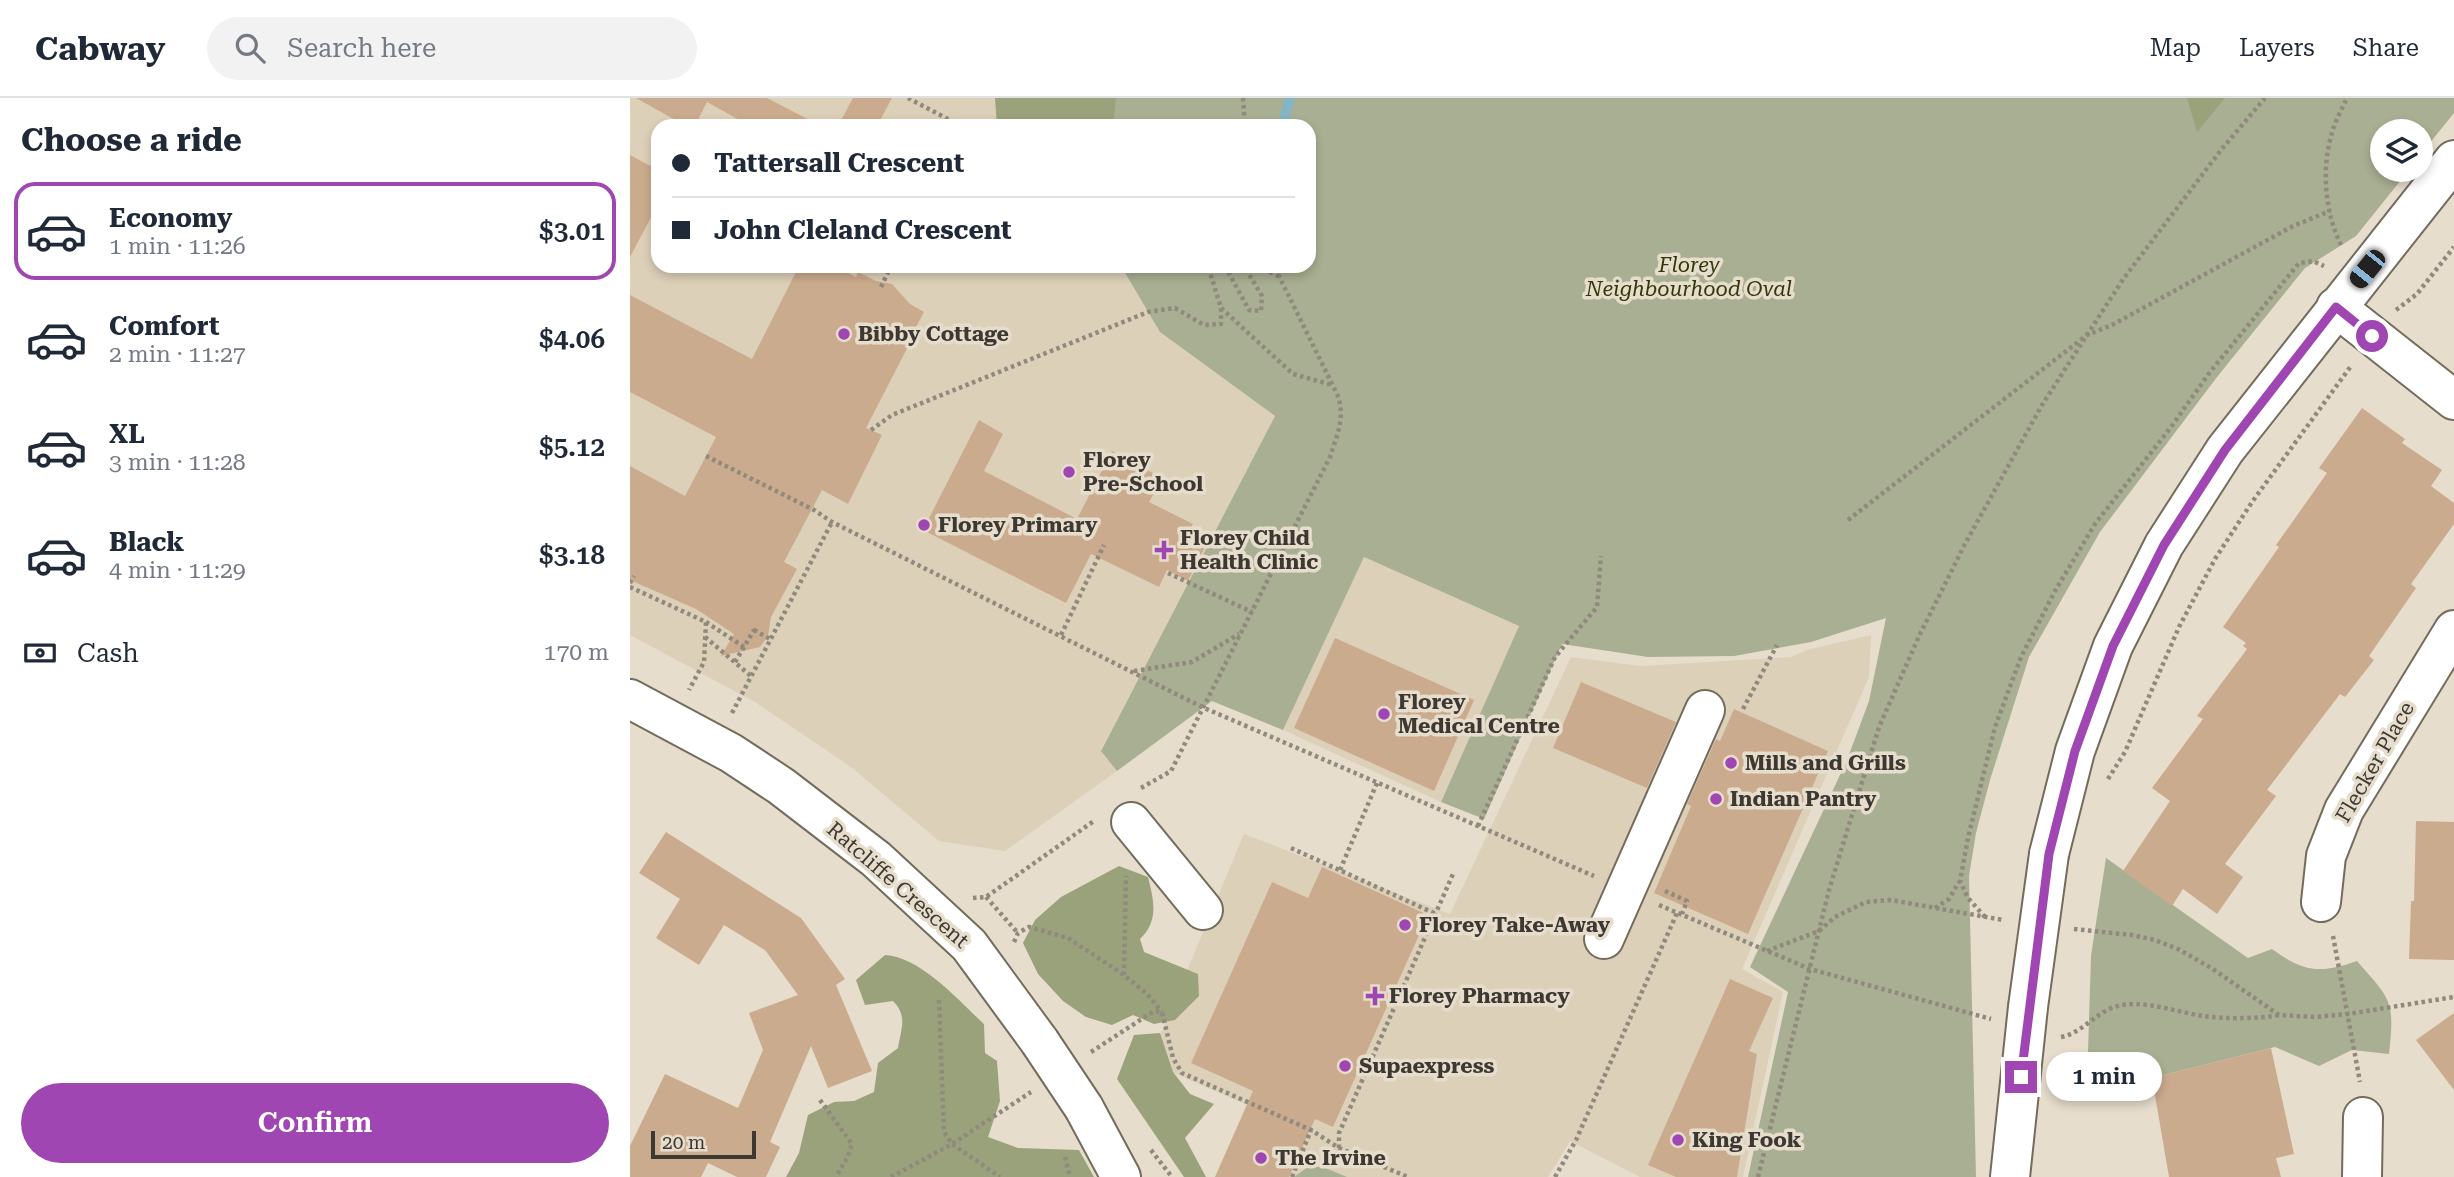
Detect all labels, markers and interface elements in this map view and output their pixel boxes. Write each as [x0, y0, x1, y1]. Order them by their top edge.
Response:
search box [207, 17, 697, 80]
text: Cabway [35, 29, 165, 68]
icon: search [231, 29, 269, 67]
text: Search here [287, 33, 436, 63]
text: Map [2150, 34, 2201, 62]
text: Layers [2239, 34, 2315, 62]
text: Share [2353, 34, 2419, 62]
map controls [2370, 119, 2433, 182]
button: layers [2370, 119, 2433, 182]
text: Choose a ride [21, 121, 242, 159]
text: Tattersall Crescent [714, 148, 964, 178]
icon: car [25, 200, 88, 263]
text: Economy [109, 203, 232, 233]
text: John Cleland Crescent [714, 215, 1012, 245]
text: $3.01 [539, 216, 605, 246]
text: 1 min · 11:26 [109, 233, 246, 260]
car [2346, 246, 2389, 292]
park label: Florey Neighbourhood Oval [1585, 253, 1792, 301]
icon: car [25, 308, 88, 371]
text: Comfort [109, 311, 219, 341]
route start [2356, 320, 2388, 352]
place label: Bibby Cottage [858, 322, 1009, 346]
text: $4.06 [539, 324, 605, 354]
marker: Bibby Cottage [836, 326, 852, 342]
text: 2 min · 11:27 [109, 341, 246, 368]
icon: car [25, 416, 88, 479]
text: XL [109, 419, 145, 449]
text: $5.12 [539, 432, 605, 462]
place label: Florey Pre-School [1083, 448, 1203, 496]
text: 3 min · 11:28 [109, 449, 246, 476]
marker: Florey Pre-School [1061, 464, 1077, 480]
place label: Florey Primary [938, 513, 1098, 537]
marker: Florey Primary [916, 517, 932, 533]
icon: car [25, 524, 88, 587]
place label: Florey Child Health Clinic [1180, 526, 1318, 574]
text: Black [109, 527, 184, 557]
text: $3.18 [539, 540, 605, 570]
marker: Florey Child Health Clinic [1154, 540, 1174, 560]
text: 4 min · 11:29 [109, 557, 246, 584]
icon: cash [21, 634, 59, 672]
text: Cash [77, 638, 139, 668]
text: 170 m [544, 639, 609, 666]
place label: Florey Medical Centre [1398, 690, 1560, 738]
street label: Flecker Place [2331, 698, 2419, 826]
marker: Florey Medical Centre [1376, 706, 1392, 722]
place label: Mills and Grills [1745, 751, 1906, 775]
marker: Mills and Grills [1723, 755, 1739, 771]
place label: Indian Pantry [1730, 787, 1877, 811]
marker: Indian Pantry [1708, 791, 1724, 807]
street label: Ratcliffe Crescent [822, 817, 974, 953]
place label: Florey Take-Away [1419, 913, 1611, 937]
marker: Florey Take-Away [1397, 917, 1413, 933]
place label: Florey Pharmacy [1389, 984, 1570, 1008]
marker: Florey Pharmacy [1367, 988, 1383, 1004]
callout: 1 min [2046, 1052, 2161, 1102]
place label: Supaexpress [1359, 1054, 1494, 1078]
marker: Supaexpress [1337, 1058, 1353, 1074]
route end [2005, 1061, 2037, 1093]
text: 1 min [2072, 1063, 2136, 1090]
button: Confirm [21, 1083, 609, 1163]
scale bar [651, 1128, 756, 1160]
place label: King Fook [1692, 1128, 1802, 1152]
text: 20 m [662, 1131, 705, 1154]
marker: King Fook [1670, 1132, 1686, 1148]
place label: The Irvine [1275, 1146, 1386, 1170]
marker: The Irvine [1253, 1150, 1269, 1166]

